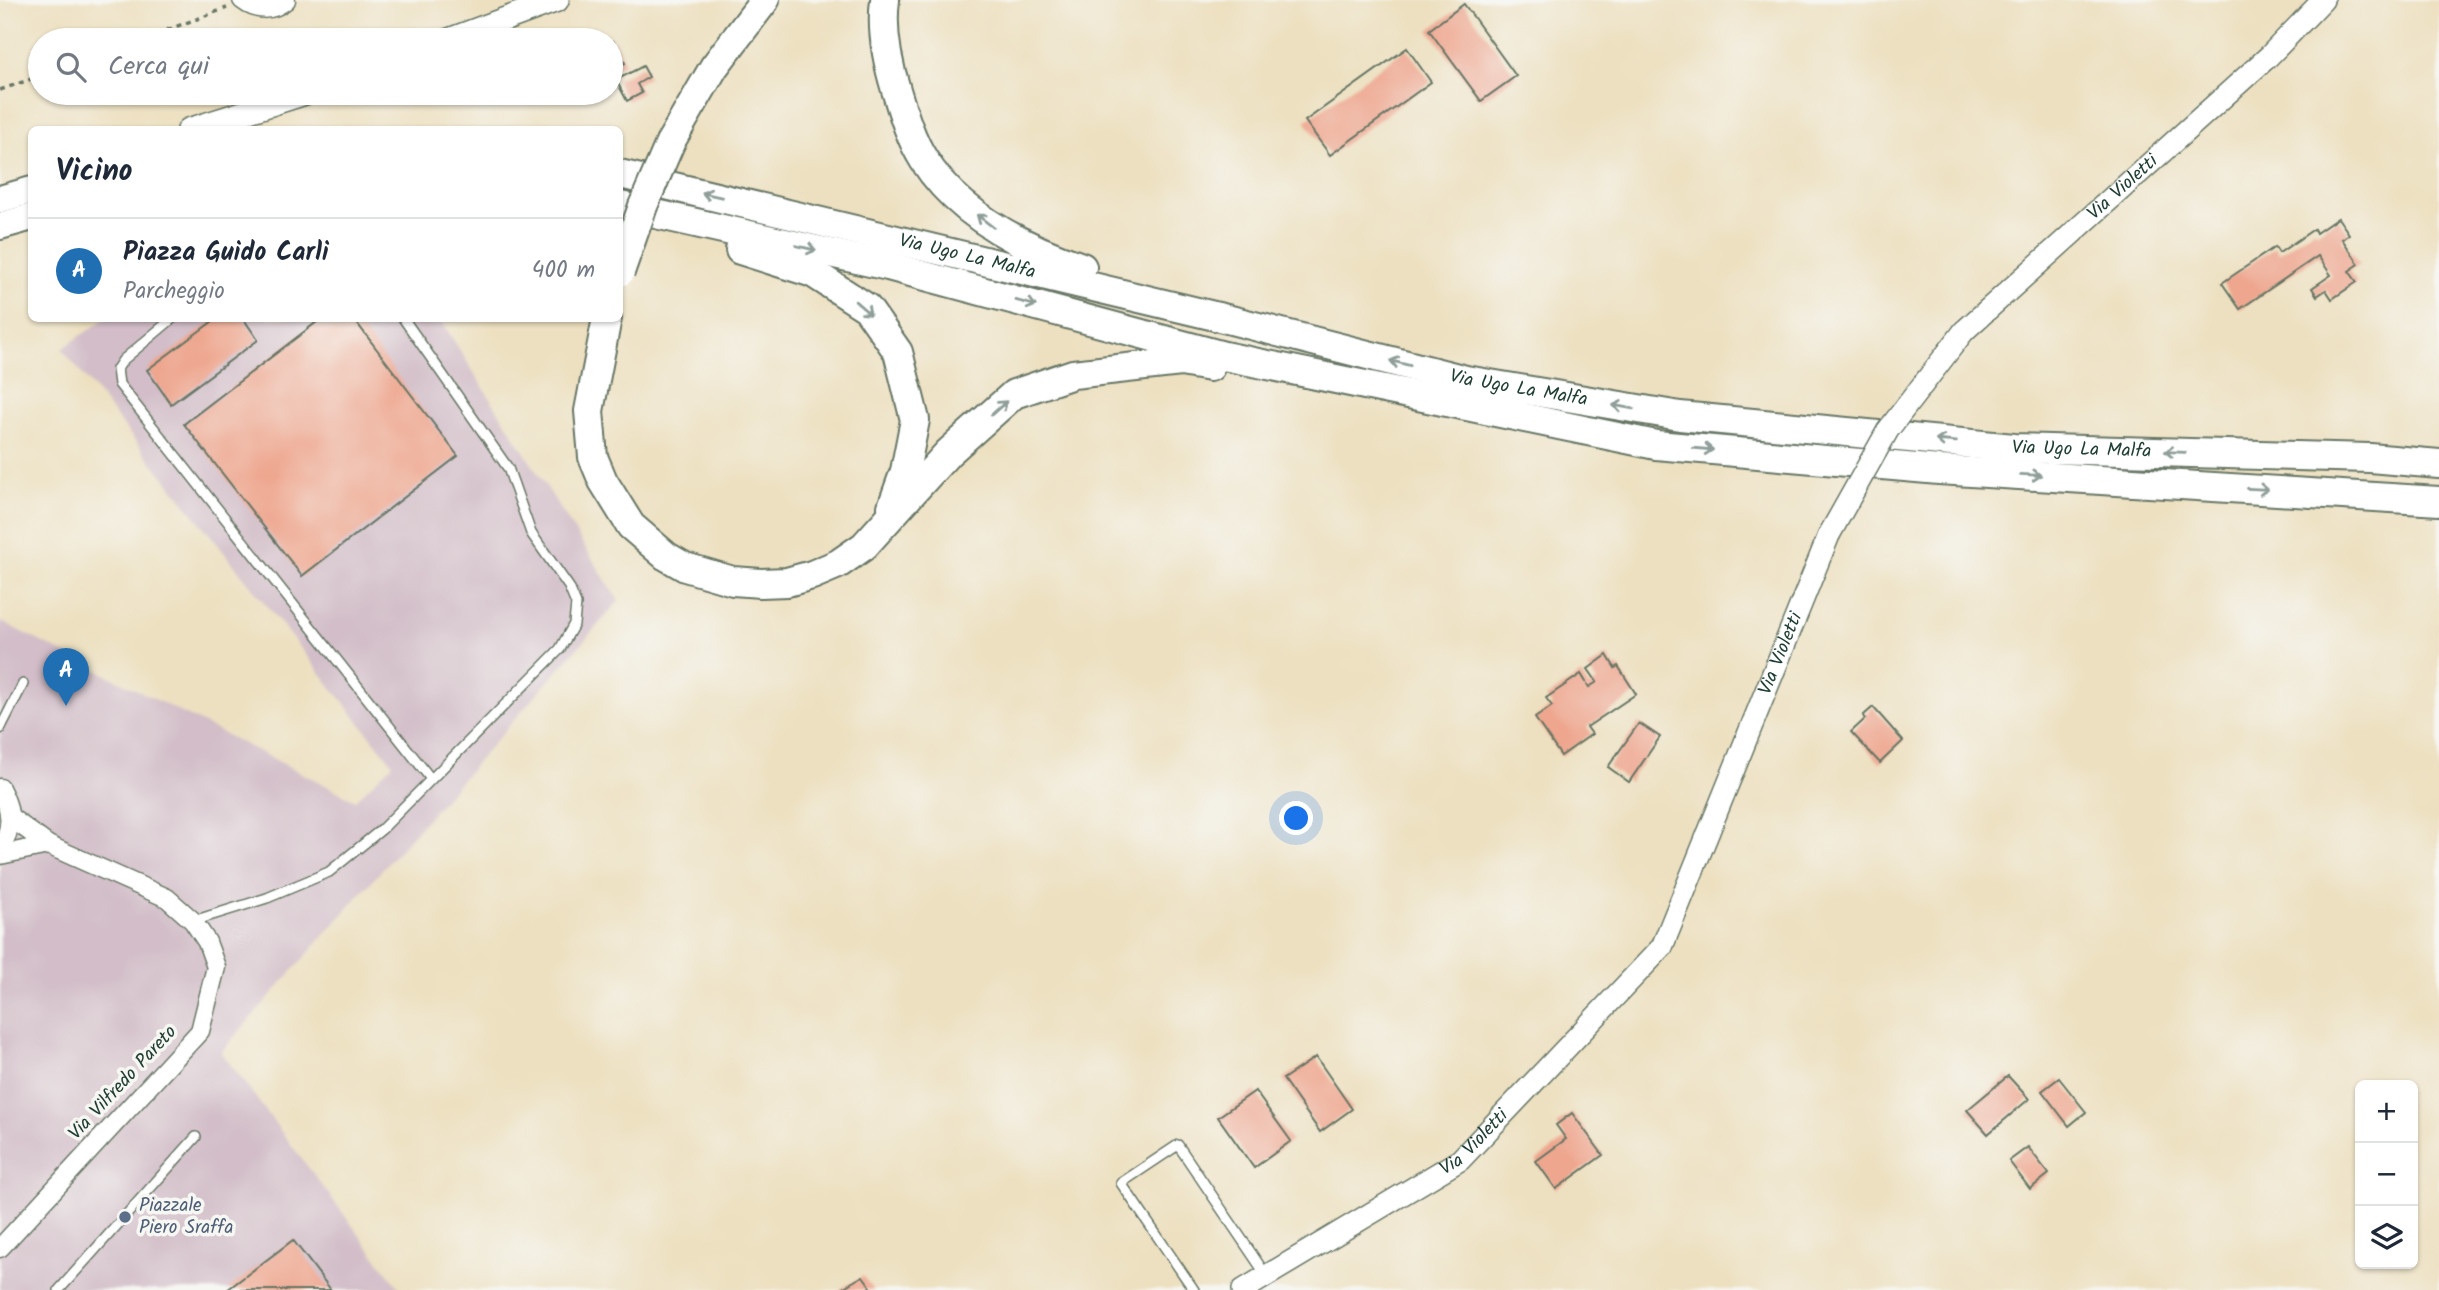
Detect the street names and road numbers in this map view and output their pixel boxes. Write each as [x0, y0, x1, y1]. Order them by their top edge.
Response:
street label: Via Violetti [2081, 146, 2166, 228]
street label: Via Ugo La Malfa [896, 226, 1039, 288]
street label: Via Ugo La Malfa [1446, 361, 1590, 415]
street label: Via Ugo La Malfa [2012, 433, 2152, 467]
street label: Via Violetti [1751, 606, 1812, 700]
street label: Via Vilfredo Pareto [62, 1019, 184, 1147]
street label: Via Violetti [1434, 1101, 1517, 1184]

